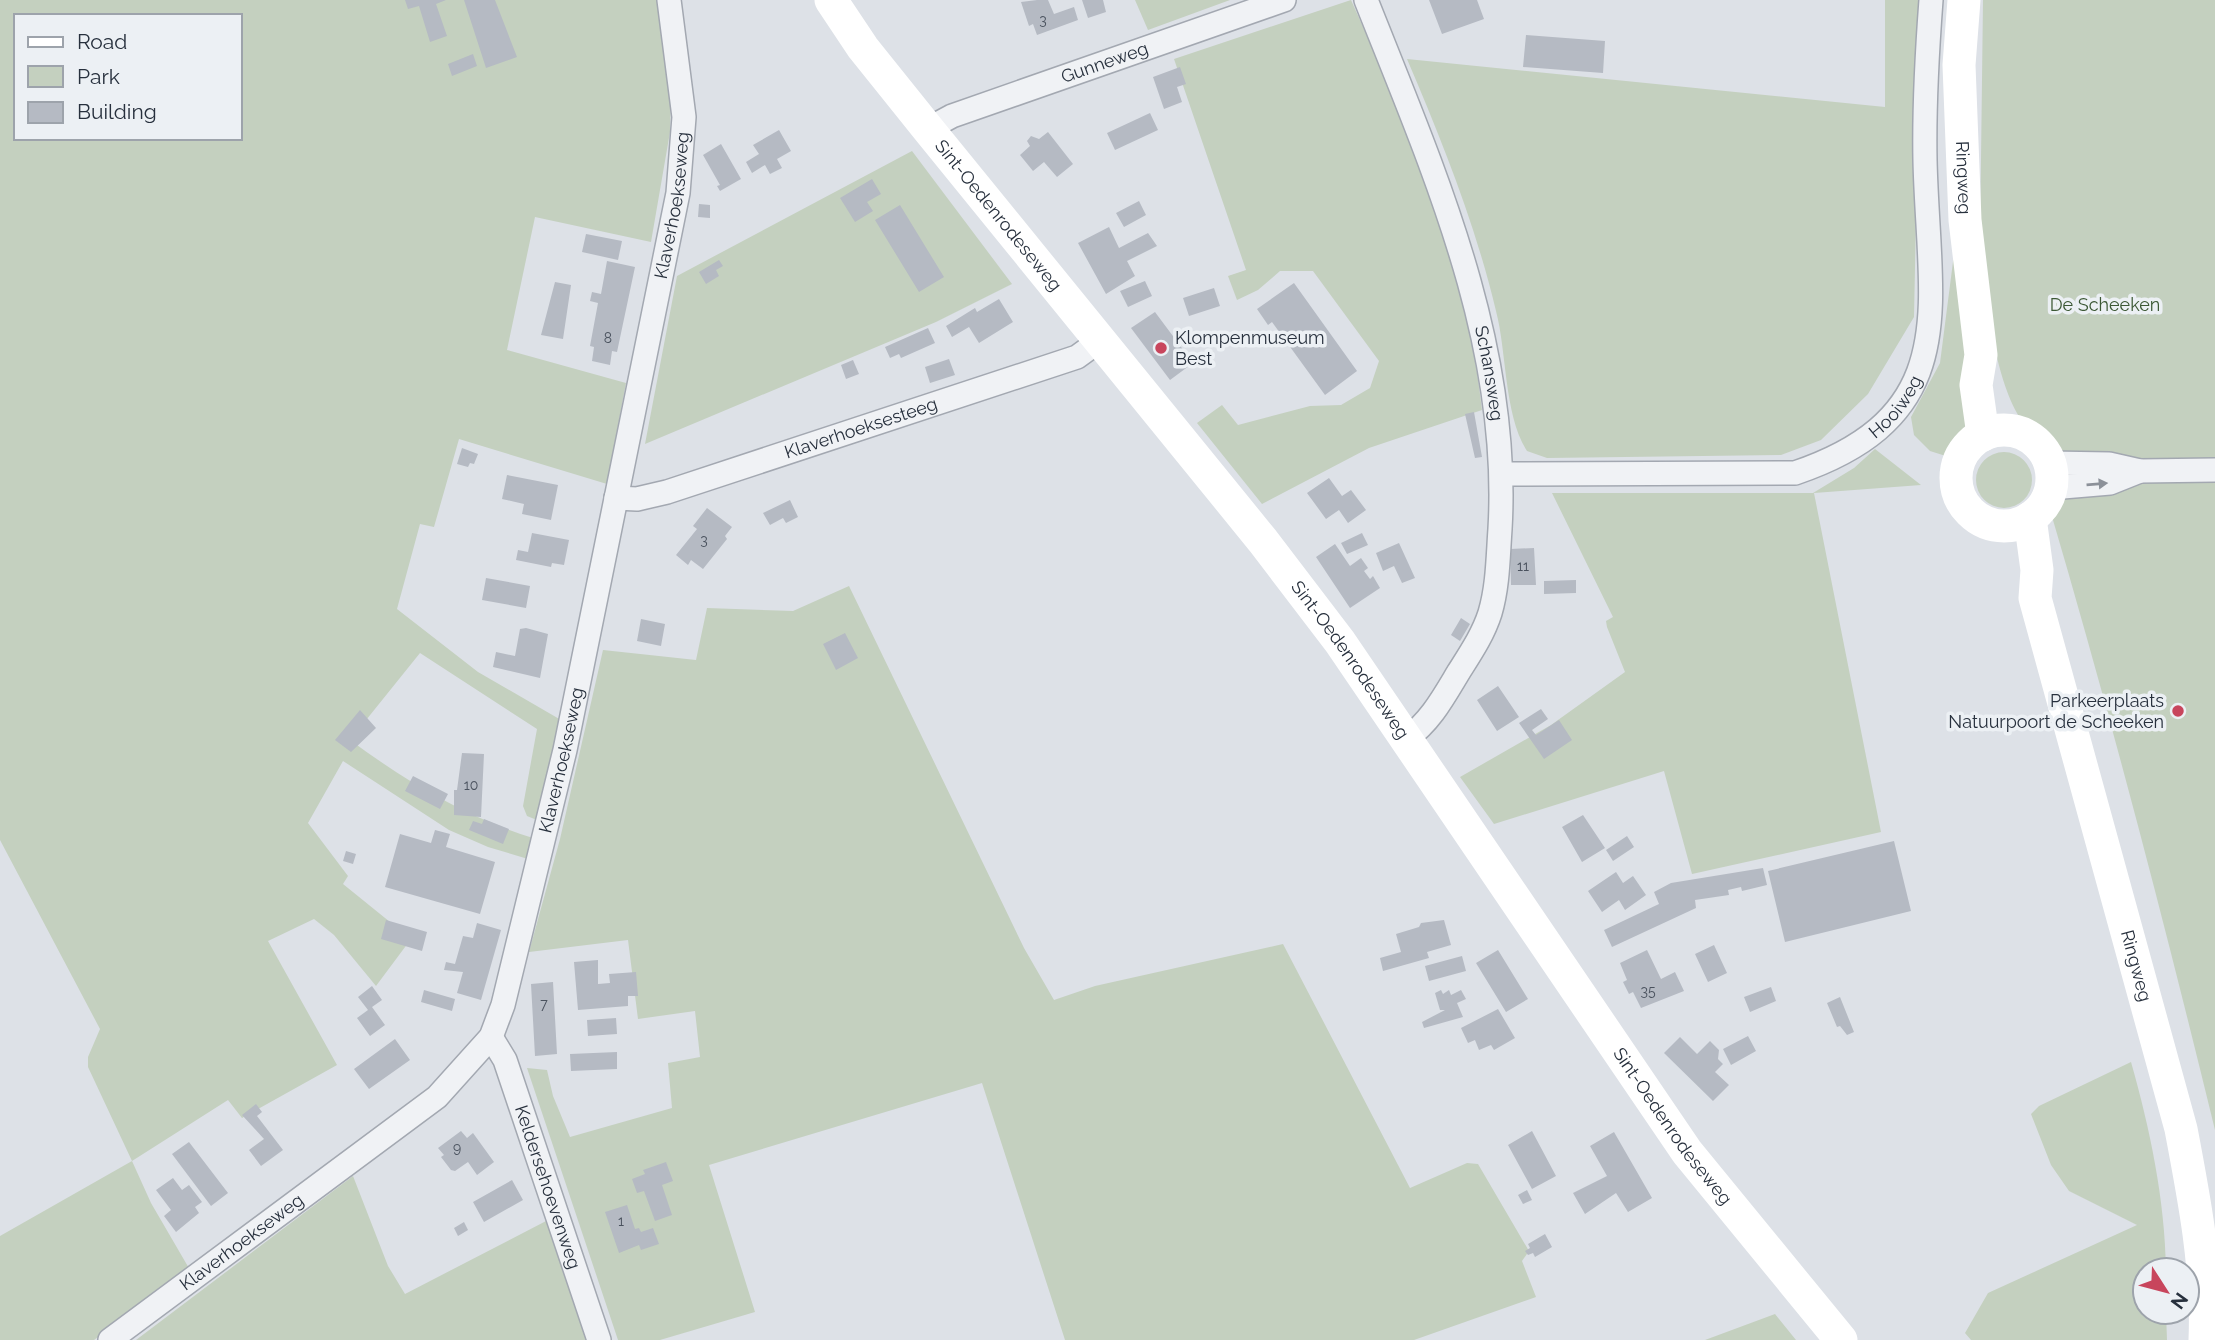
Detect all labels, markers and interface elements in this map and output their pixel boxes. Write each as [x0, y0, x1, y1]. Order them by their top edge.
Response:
house number: 3 [1039, 12, 1047, 28]
legend [14, 14, 242, 140]
text: Road [77, 29, 127, 54]
street label: Gunneweg [1058, 37, 1151, 87]
text: Park [77, 64, 120, 89]
text: Building [77, 99, 157, 124]
street label: Klaverhoekseweg [650, 131, 693, 281]
street label: Sint-Oedenrodeseweg [931, 135, 1066, 295]
street label: Ringweg [1952, 141, 1976, 215]
park label: De Scheeken [2050, 294, 2160, 315]
street label: Schansweg [1471, 324, 1508, 422]
place label: Klompenmuseum Best [1175, 327, 1325, 369]
house number: 8 [604, 330, 612, 346]
marker: Klompenmuseum Best [1153, 340, 1169, 356]
street label: Hooiweg [1864, 372, 1926, 442]
street label: Klaverhoeksesteeg [782, 393, 940, 463]
one-way arrow [2086, 478, 2108, 489]
house number: 3 [700, 532, 708, 548]
house number: 11 [1517, 558, 1529, 574]
street label: Sint-Oedenrodeseweg [1287, 577, 1414, 743]
street label: Klaverhoekseweg [534, 686, 587, 835]
place label: Parkeerplaats Natuurpoort de Scheeken [1948, 690, 2164, 732]
marker: Parkeerplaats Natuurpoort de Scheeken [2170, 703, 2186, 719]
house number: 10 [464, 777, 478, 793]
street label: Ringweg [2117, 928, 2156, 1004]
house number: 35 [1640, 983, 1656, 999]
house number: 7 [540, 996, 548, 1012]
street label: Sint-Oedenrodeseweg [1609, 1043, 1737, 1209]
street label: Keldersehoevenweg [511, 1102, 585, 1272]
house number: 9 [453, 1140, 461, 1156]
street label: Klaverhoekseweg [175, 1189, 307, 1295]
house number: 1 [618, 1213, 624, 1229]
north arrow [2131, 1256, 2201, 1326]
text: N [2167, 1289, 2193, 1313]

